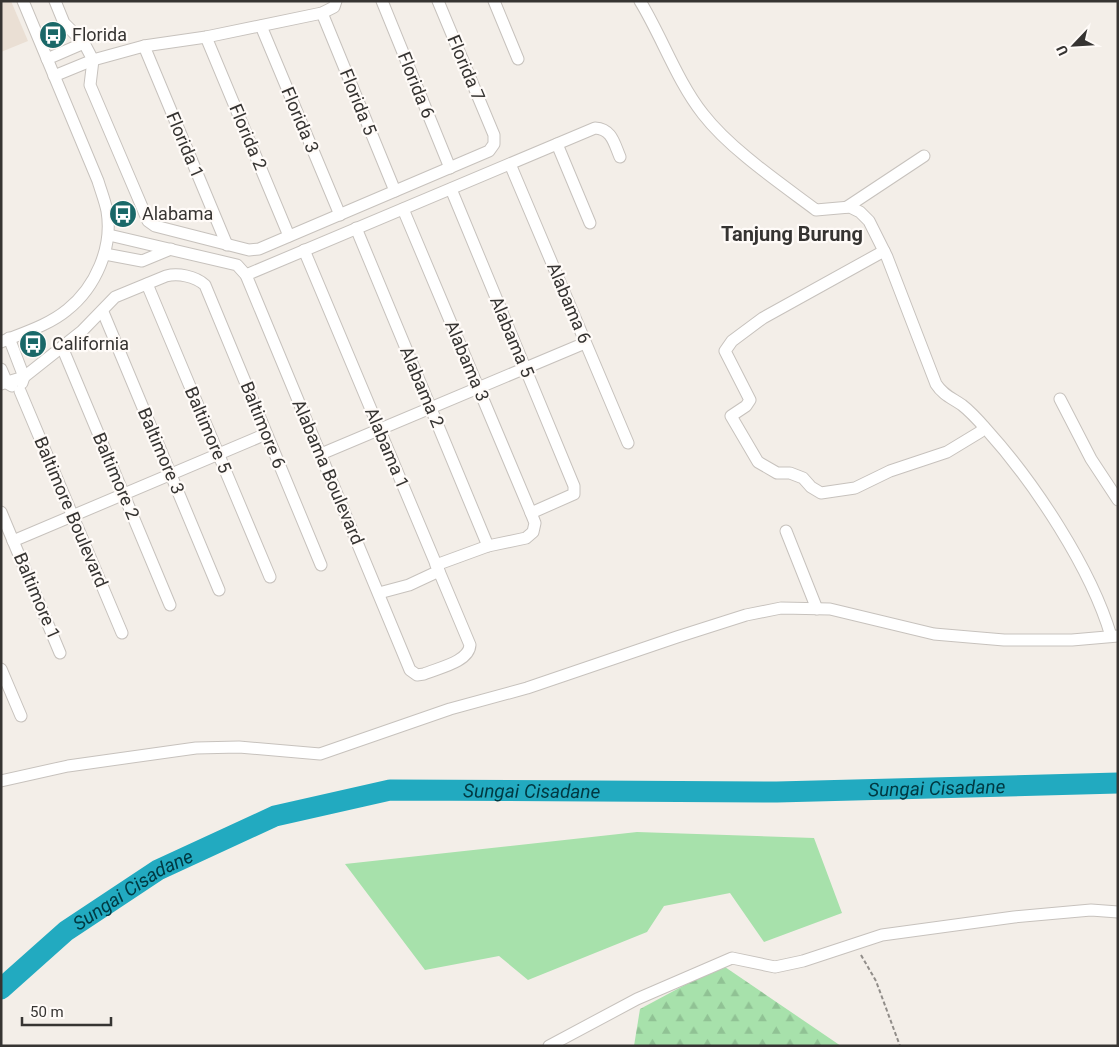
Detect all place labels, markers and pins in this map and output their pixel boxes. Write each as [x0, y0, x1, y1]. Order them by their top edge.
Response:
bus stop icon: Florida [38, 20, 68, 50]
place label: Florida [72, 24, 127, 45]
bus stop icon: Alabama [108, 199, 138, 229]
place label: Alabama [142, 203, 213, 224]
bus stop icon: California [18, 329, 48, 359]
place label: California [52, 333, 129, 354]

